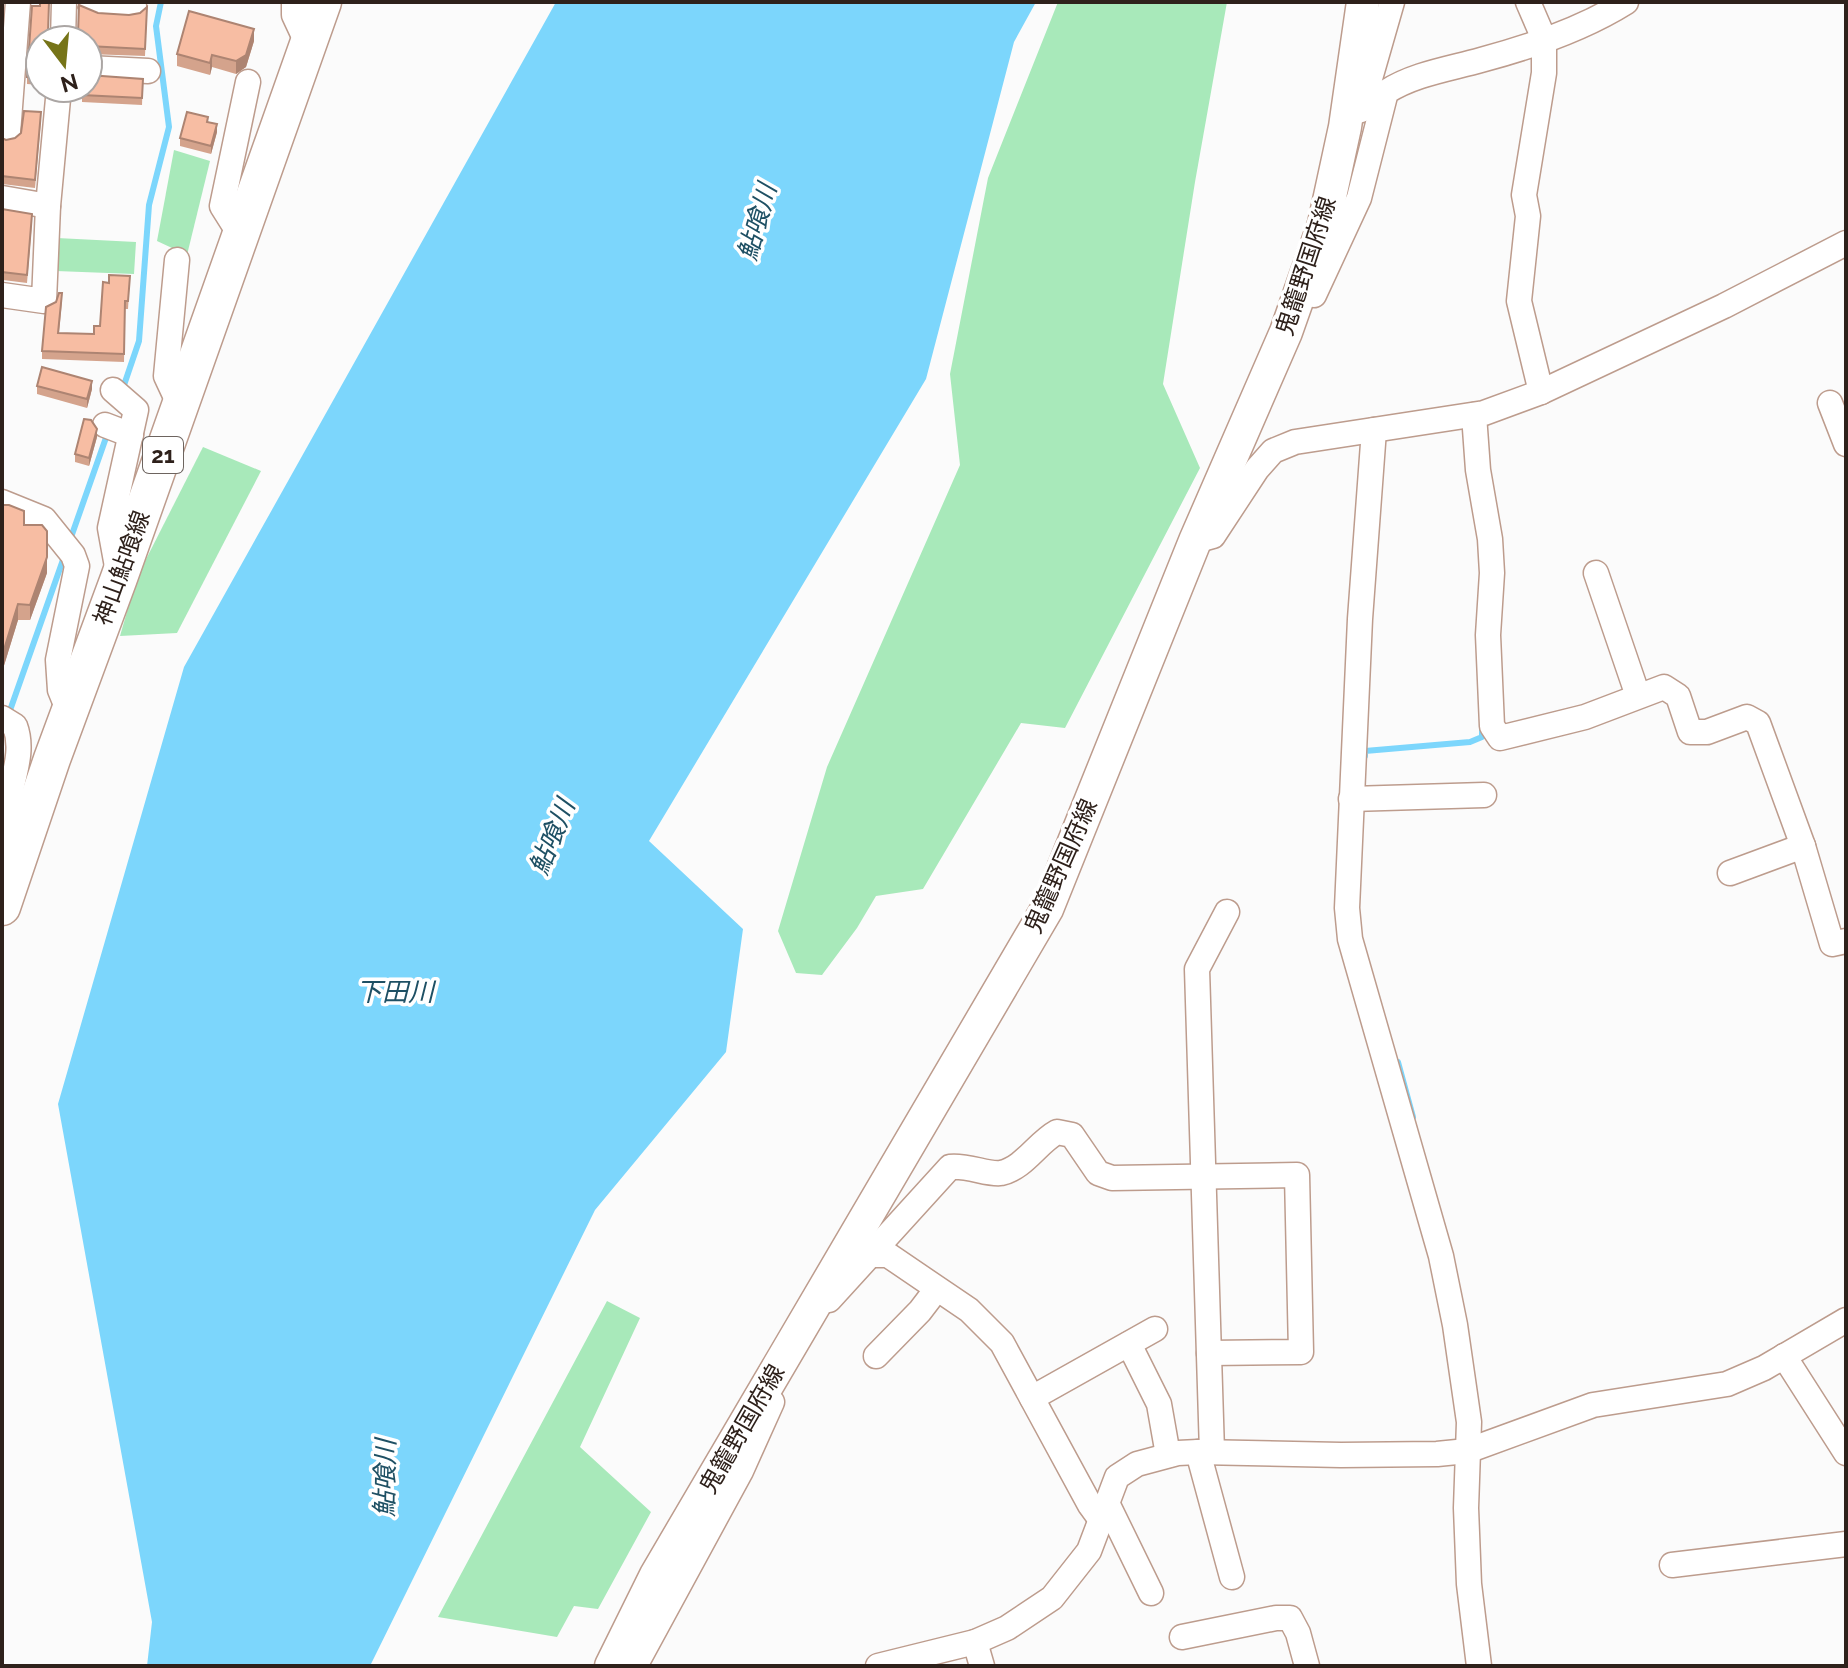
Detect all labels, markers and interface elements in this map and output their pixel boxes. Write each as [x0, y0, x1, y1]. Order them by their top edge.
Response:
north arrow [24, 24, 104, 104]
text: N [58, 68, 81, 98]
water label: 鮎喰川 [732, 177, 783, 264]
street label: 鬼籠野国府線 [1269, 193, 1342, 339]
road number: 21 [143, 437, 183, 473]
street label: 神山鮎喰線 [87, 506, 156, 629]
water label: 鮎喰川 [523, 792, 582, 879]
street label: 鬼籠野国府線 [1018, 794, 1103, 937]
water label: 下田川 [356, 977, 437, 1007]
street label: 鬼籠野国府線 [693, 1359, 790, 1498]
water label: 鮎喰川 [369, 1436, 401, 1517]

